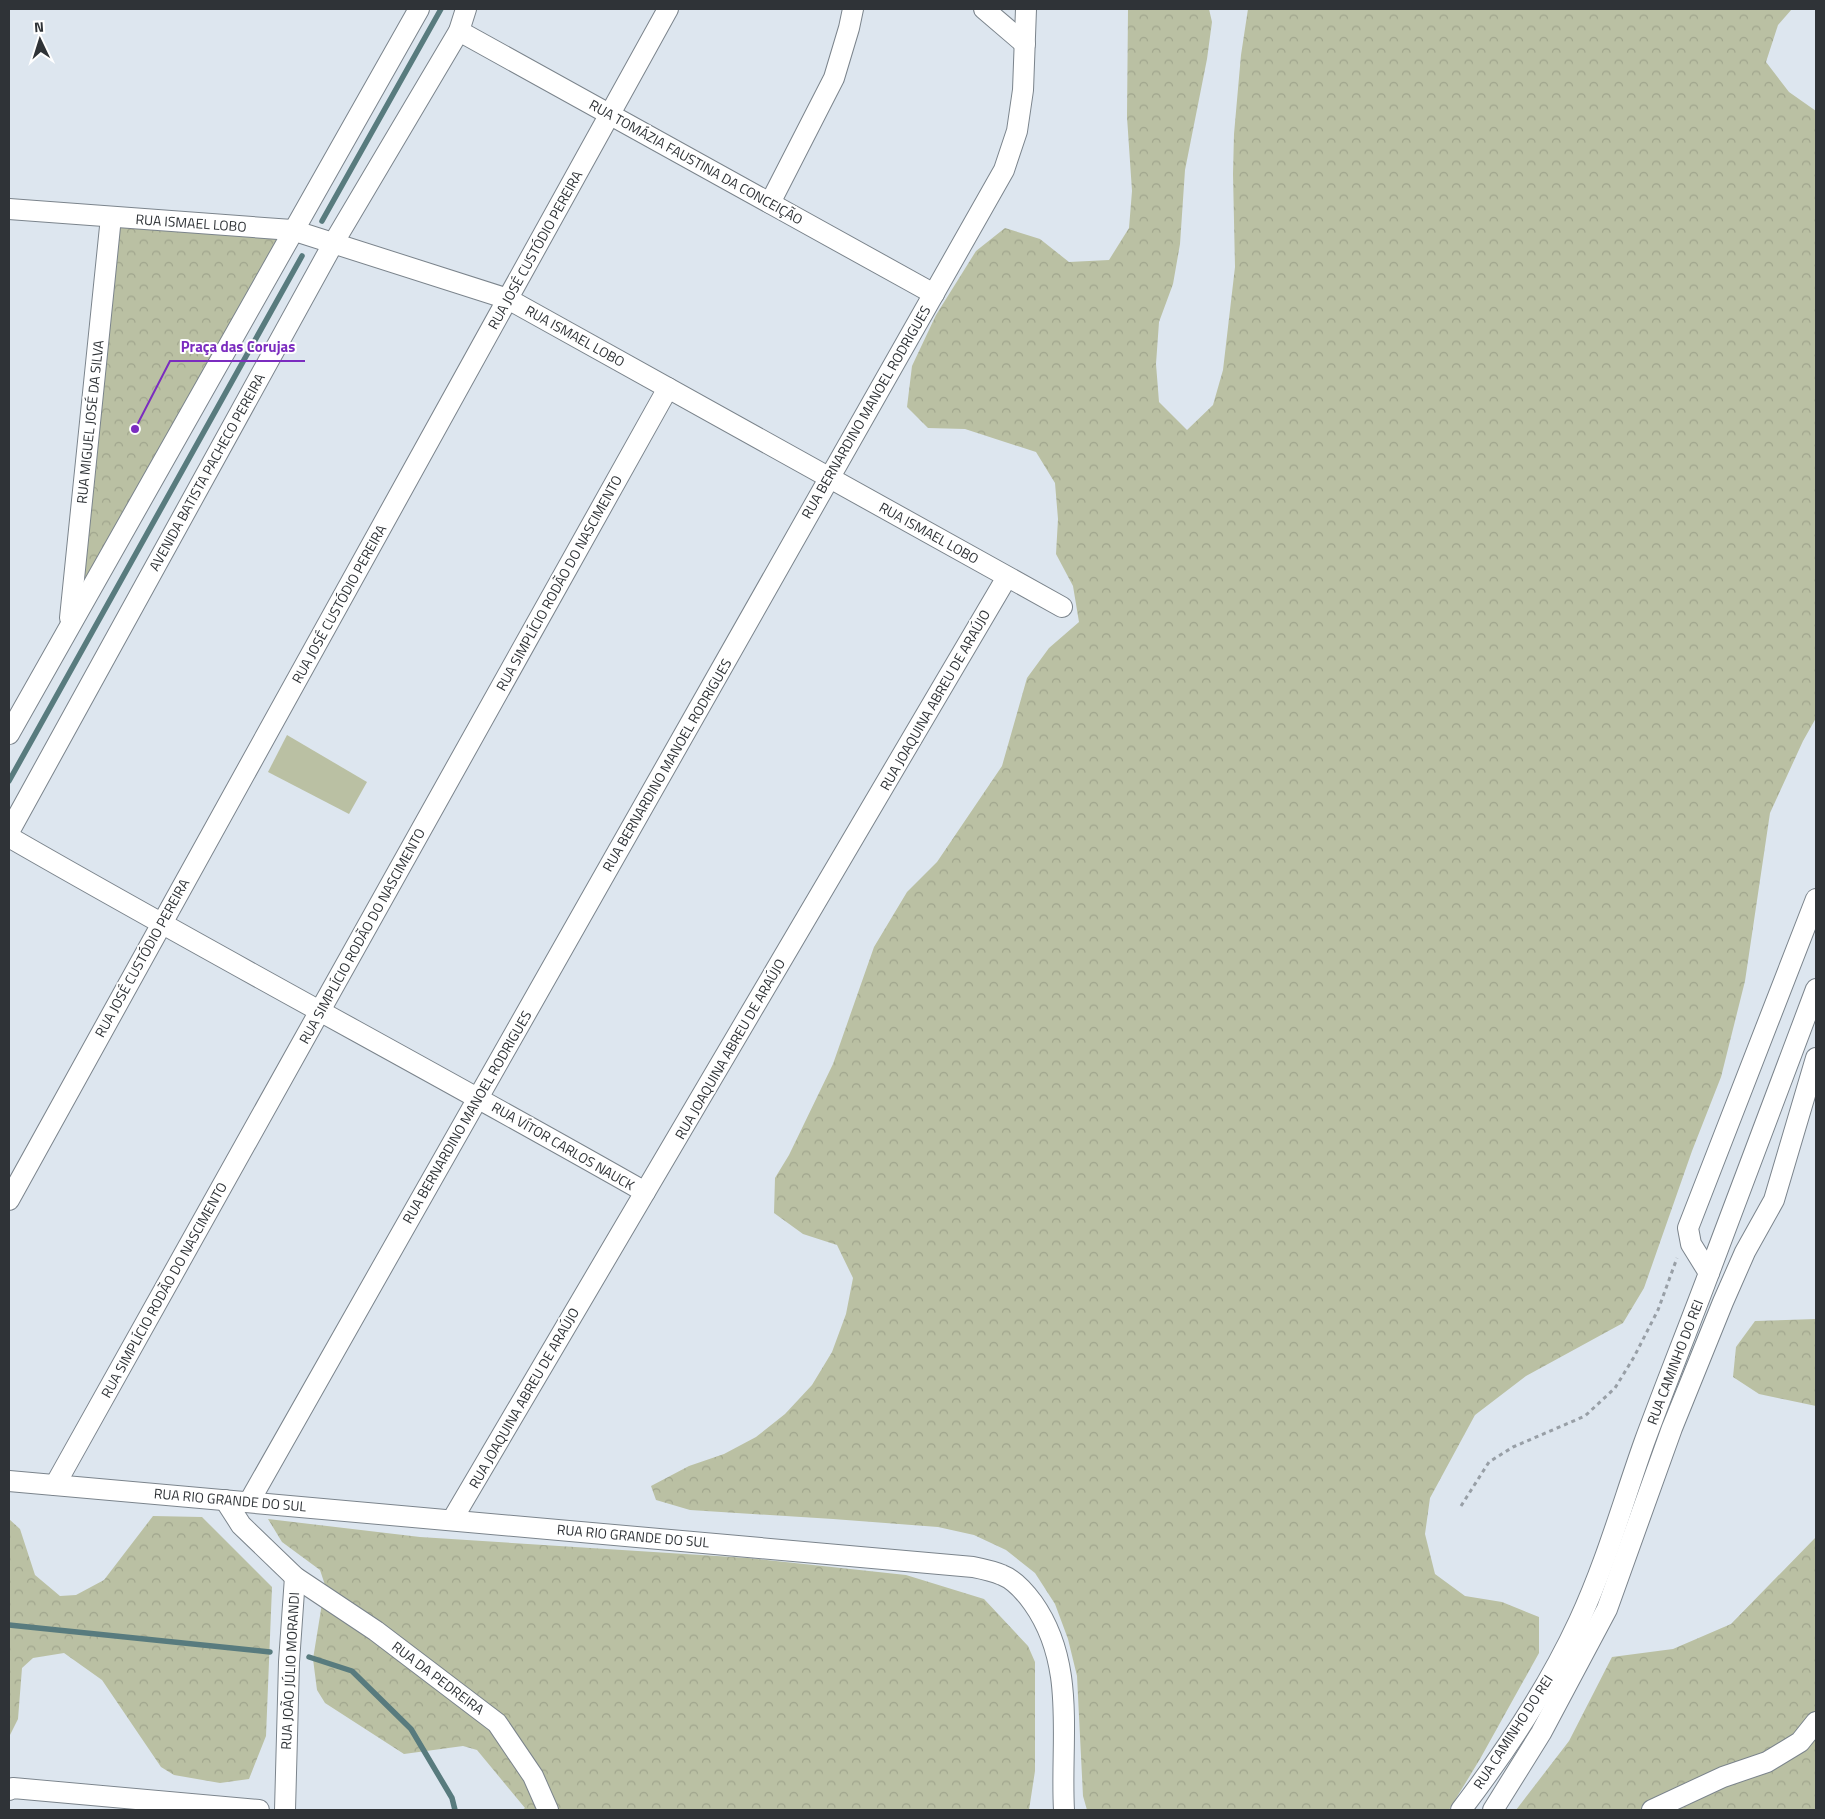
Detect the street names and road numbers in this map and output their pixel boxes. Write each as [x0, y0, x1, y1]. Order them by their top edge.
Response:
street label: RUA TOMÁZIA FAUSTINA DA CONCEIÇÃO [586, 94, 807, 229]
street label: RUA JOSÉ CUSTÓDIO PEREIRA [482, 166, 587, 333]
street label: RUA ISMAEL LOBO [135, 208, 247, 237]
street label: RUA ISMAEL LOBO [522, 299, 629, 372]
street label: RUA BERNARDINO MANOEL RODRIGUES [796, 301, 935, 522]
street label: RUA MIGUEL JOSÉ DA SILVA [70, 339, 109, 505]
street label: AVENIDA BATISTA PACHECO PEREIRA [143, 369, 270, 574]
street label: RUA SIMPLÍCIO RODÃO DO NASCIMENTO [490, 471, 627, 694]
street label: RUA ISMAEL LOBO [876, 496, 983, 569]
street label: RUA JOSÉ CUSTÓDIO PEREIRA [286, 520, 391, 687]
street label: RUA JOAQUINA ABREU DE ARAÚJO [874, 606, 995, 794]
street label: RUA BERNARDINO MANOEL RODRIGUES [597, 654, 736, 875]
street label: RUA SIMPLÍCIO RODÃO DO NASCIMENTO [293, 824, 430, 1047]
street label: RUA JOSÉ CUSTÓDIO PEREIRA [89, 874, 194, 1041]
street label: RUA JOAQUINA ABREU DE ARAÚJO [669, 955, 790, 1143]
street label: RUA BERNARDINO MANOEL RODRIGUES [397, 1006, 536, 1227]
street label: RUA VÍTOR CARLOS NAUCK [488, 1096, 639, 1195]
street label: RUA SIMPLÍCIO RODÃO DO NASCIMENTO [95, 1178, 232, 1401]
street label: RUA CAMINHO DO REI [1641, 1296, 1708, 1427]
street label: RUA JOAQUINA ABREU DE ARAÚJO [463, 1304, 584, 1492]
street label: RUA RIO GRANDE DO SUL [153, 1482, 307, 1517]
street label: RUA RIO GRANDE DO SUL [556, 1518, 710, 1553]
street label: RUA JOÃO JÚLIO MORANDI [275, 1592, 304, 1750]
street label: RUA DA PEDREIRA [388, 1636, 489, 1720]
street label: RUA CAMINHO DO REI [1468, 1670, 1557, 1793]

